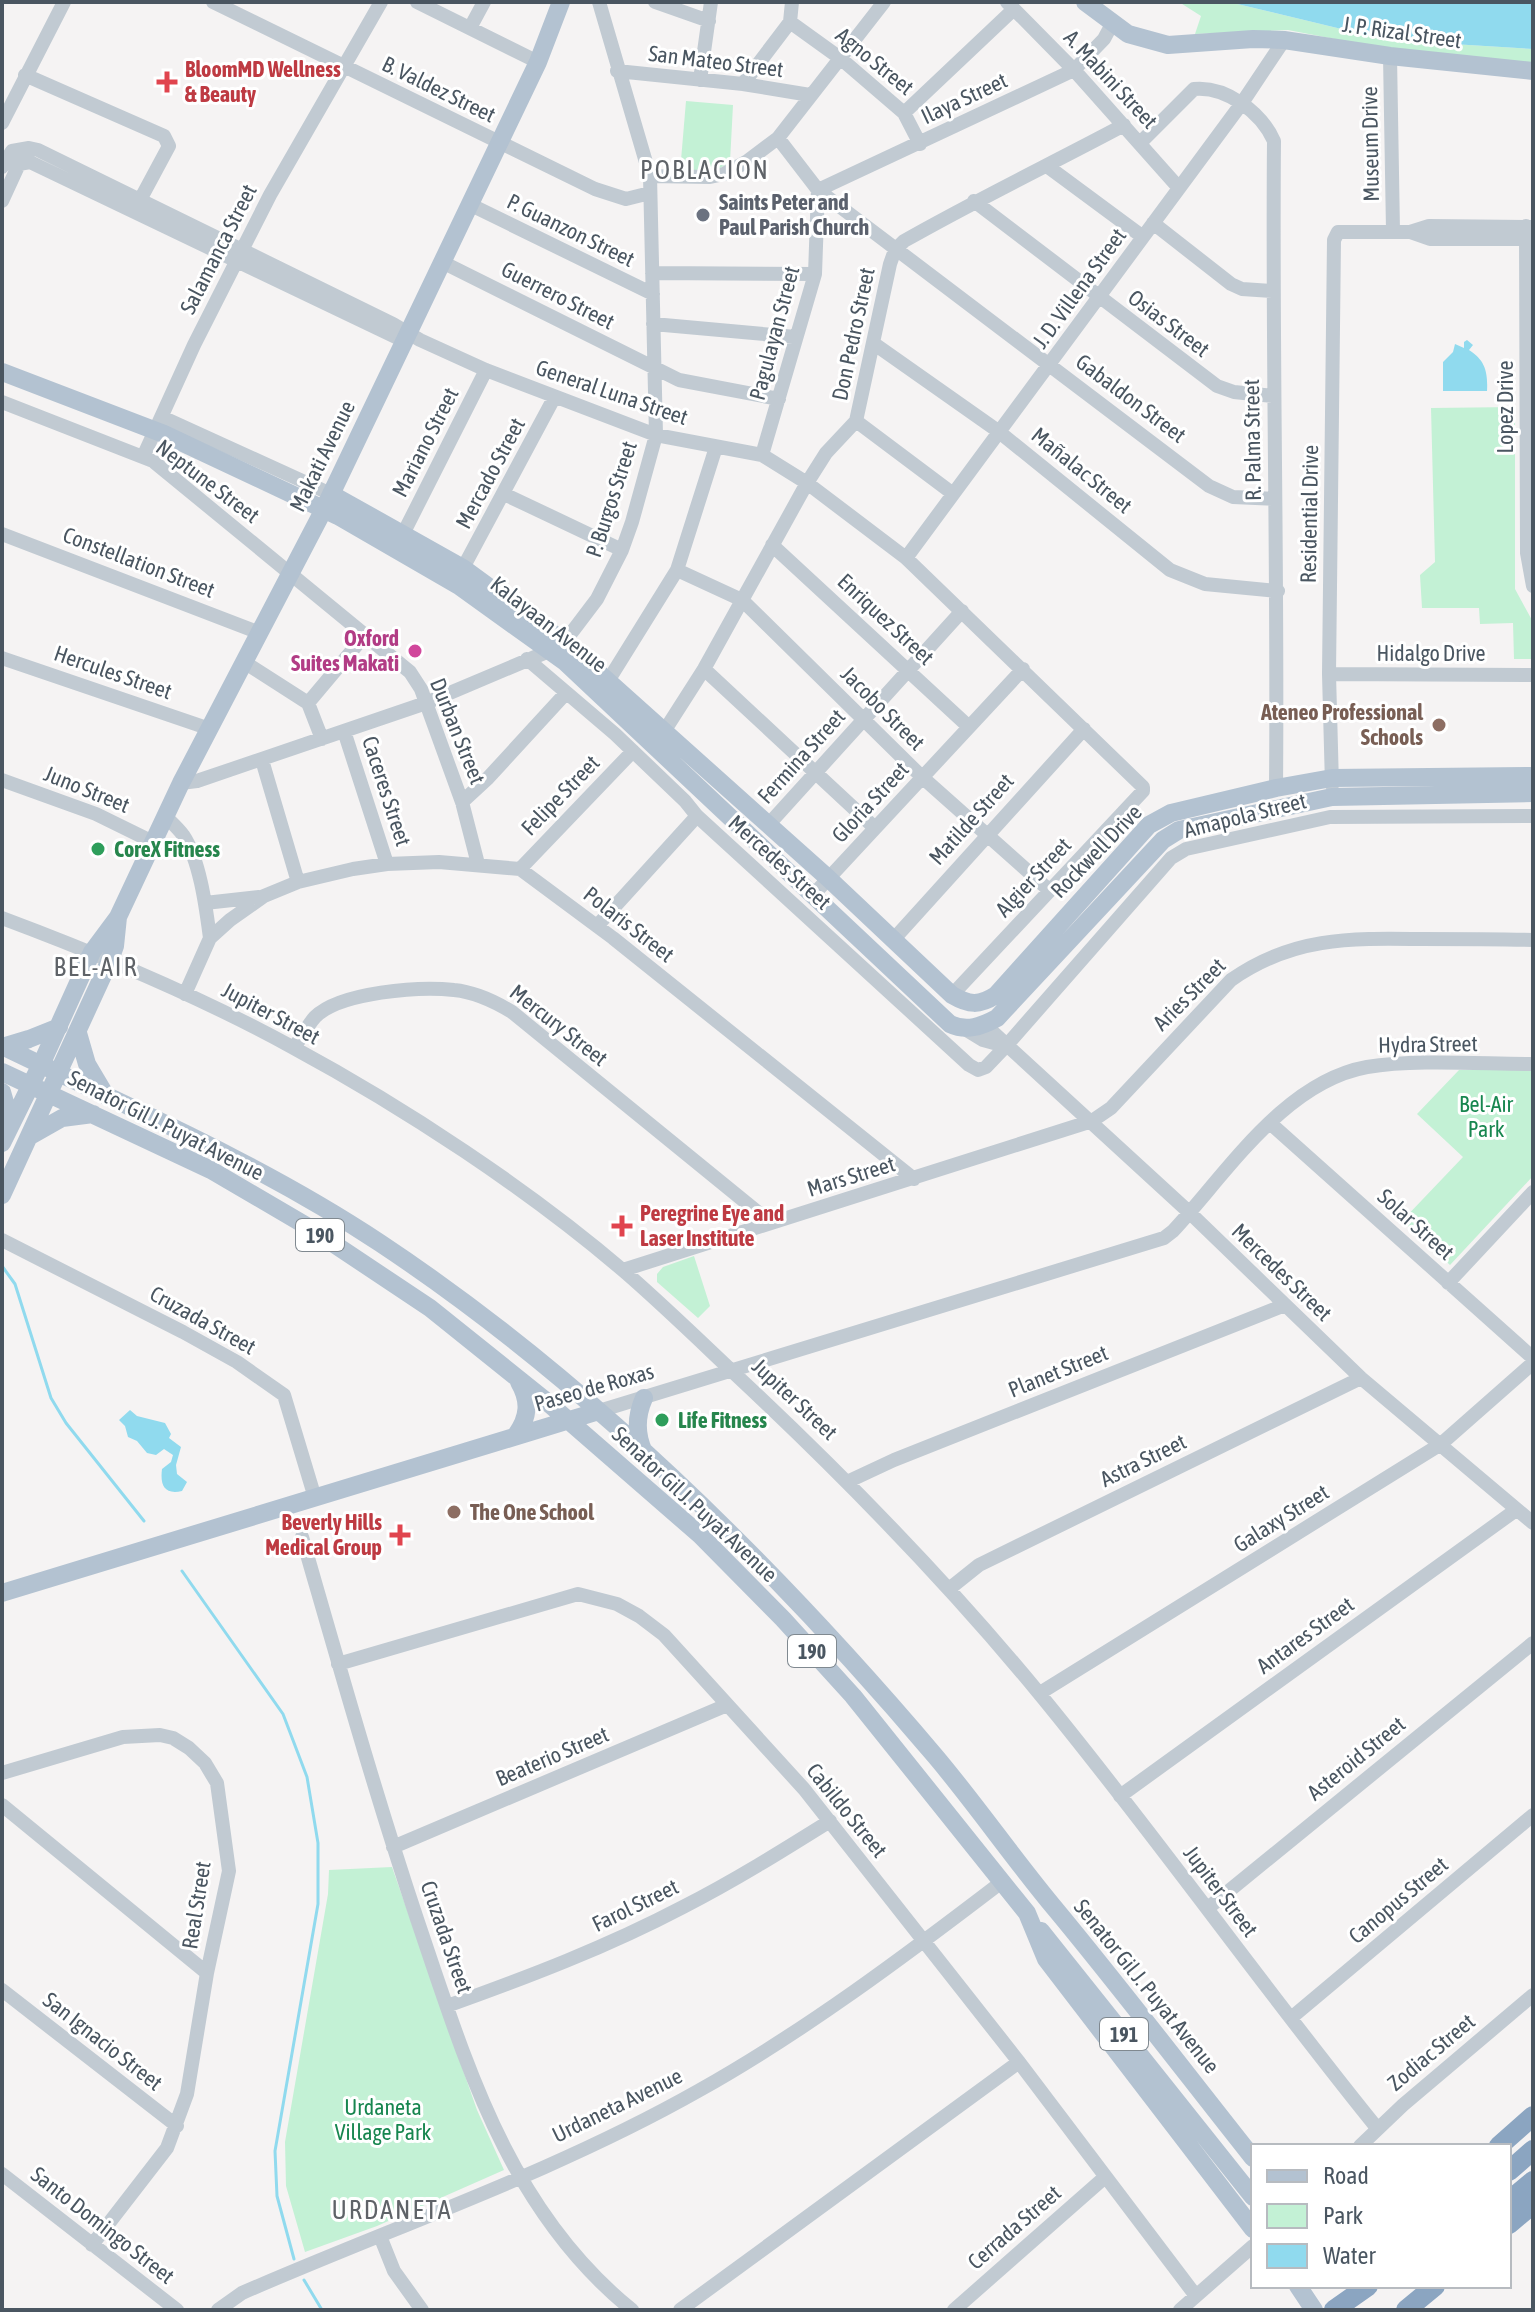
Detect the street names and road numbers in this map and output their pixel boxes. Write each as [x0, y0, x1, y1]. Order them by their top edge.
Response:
street label: J. P. Rizal Street [1341, 11, 1463, 53]
street label: Agno Street [831, 22, 919, 100]
street label: A. Mabini Street [1059, 24, 1163, 134]
street label: San Mateo Street [647, 40, 785, 82]
street label: B. Valdez Street [378, 50, 500, 128]
street label: Ilaya Street [917, 67, 1011, 129]
street label: Museum Drive [1356, 86, 1384, 202]
street label: Salamanca Street [174, 180, 262, 318]
street label: P. Guanzon Street [503, 188, 639, 272]
street label: J. D. Villena Street [1027, 223, 1131, 353]
street label: Guerrero Street [497, 255, 619, 335]
street label: Pagulayan Street [744, 263, 804, 403]
street label: Don Pedro Street [826, 265, 880, 403]
street label: Osias Street [1123, 284, 1215, 362]
street label: Gabaldon Street [1071, 348, 1191, 448]
street label: General Luna Street [533, 354, 691, 430]
street label: Lopez Drive [1492, 361, 1518, 453]
street label: R. Palma Street [1238, 379, 1266, 501]
street label: Mariano Street [386, 383, 464, 501]
street label: Makati Avenue [284, 396, 360, 516]
street label: Mercado Street [450, 413, 530, 533]
street label: Mañalac Street [1027, 422, 1137, 518]
street label: Neptune Street [151, 434, 265, 528]
street label: P. Burgos Street [580, 438, 642, 560]
street label: Residential Drive [1295, 445, 1323, 583]
street label: Constellation Street [59, 521, 219, 603]
street label: Enriquez Street [833, 568, 939, 670]
street label: Kalayaan Avenue [486, 571, 612, 678]
street label: Hercules Street [51, 640, 175, 704]
street label: Hidalgo Drive [1376, 640, 1486, 666]
street label: Jacobo Street [836, 661, 930, 755]
street label: Durban Street [425, 674, 491, 788]
street label: Fermina Street [752, 703, 850, 809]
street label: Caceres Street [357, 733, 417, 849]
street label: Felipe Street [516, 750, 604, 840]
street label: Gloria Street [826, 756, 914, 848]
street label: Juno Street [40, 760, 134, 818]
street label: Matilde Street [923, 768, 1019, 870]
street label: Amapola Street [1181, 787, 1309, 843]
street label: Rockwell Drive [1045, 799, 1147, 903]
street label: Mercedes Street [723, 809, 837, 915]
street label: Algier Street [990, 832, 1076, 922]
street label: Polaris Street [579, 881, 679, 967]
street label: Aries Street [1148, 953, 1230, 1035]
street label: Jupiter Street [218, 976, 324, 1050]
street label: Mercury Street [505, 979, 613, 1071]
street label: Hydra Street [1378, 1030, 1478, 1058]
street label: Senator Gil J. Puyat Avenue [64, 1064, 268, 1186]
street label: Mars Street [804, 1150, 898, 1202]
street label: Solar Street [1373, 1183, 1459, 1265]
street label: Mercedes Street [1227, 1218, 1337, 1326]
road number: 190 [296, 1219, 344, 1251]
street label: Cruzada Street [145, 1280, 261, 1360]
street label: Planet Street [1004, 1339, 1112, 1403]
street label: Jupiter Street [747, 1353, 843, 1445]
street label: Paseo de Roxas [531, 1357, 657, 1416]
street label: Senator Gil J. Puyat Avenue [607, 1421, 783, 1587]
street label: Astra Street [1096, 1428, 1190, 1492]
street label: Galaxy Street [1229, 1479, 1333, 1557]
street label: Antares Street [1251, 1591, 1359, 1679]
road number: 190 [788, 1635, 836, 1667]
street label: Asteroid Street [1302, 1711, 1410, 1805]
street label: Beaterio Street [492, 1721, 612, 1791]
street label: Cabildo Street [801, 1758, 893, 1862]
street label: Jupiter Street [1178, 1840, 1264, 1942]
street label: Canopus Street [1343, 1851, 1453, 1949]
street label: Real Street [176, 1859, 216, 1951]
street label: Farol Street [588, 1873, 682, 1937]
street label: Cruzada Street [416, 1877, 478, 1997]
street label: Senator Gil J. Puyat Avenue [1069, 1894, 1225, 2078]
street label: San Ignacio Street [38, 1986, 168, 2096]
street label: Zodiac Street [1382, 2008, 1480, 2096]
road number: 191 [1100, 2018, 1148, 2050]
street label: Urdaneta Avenue [548, 2062, 686, 2148]
street label: Santo Domingo Street [26, 2161, 180, 2289]
street label: Cerrada Street [962, 2180, 1066, 2274]

